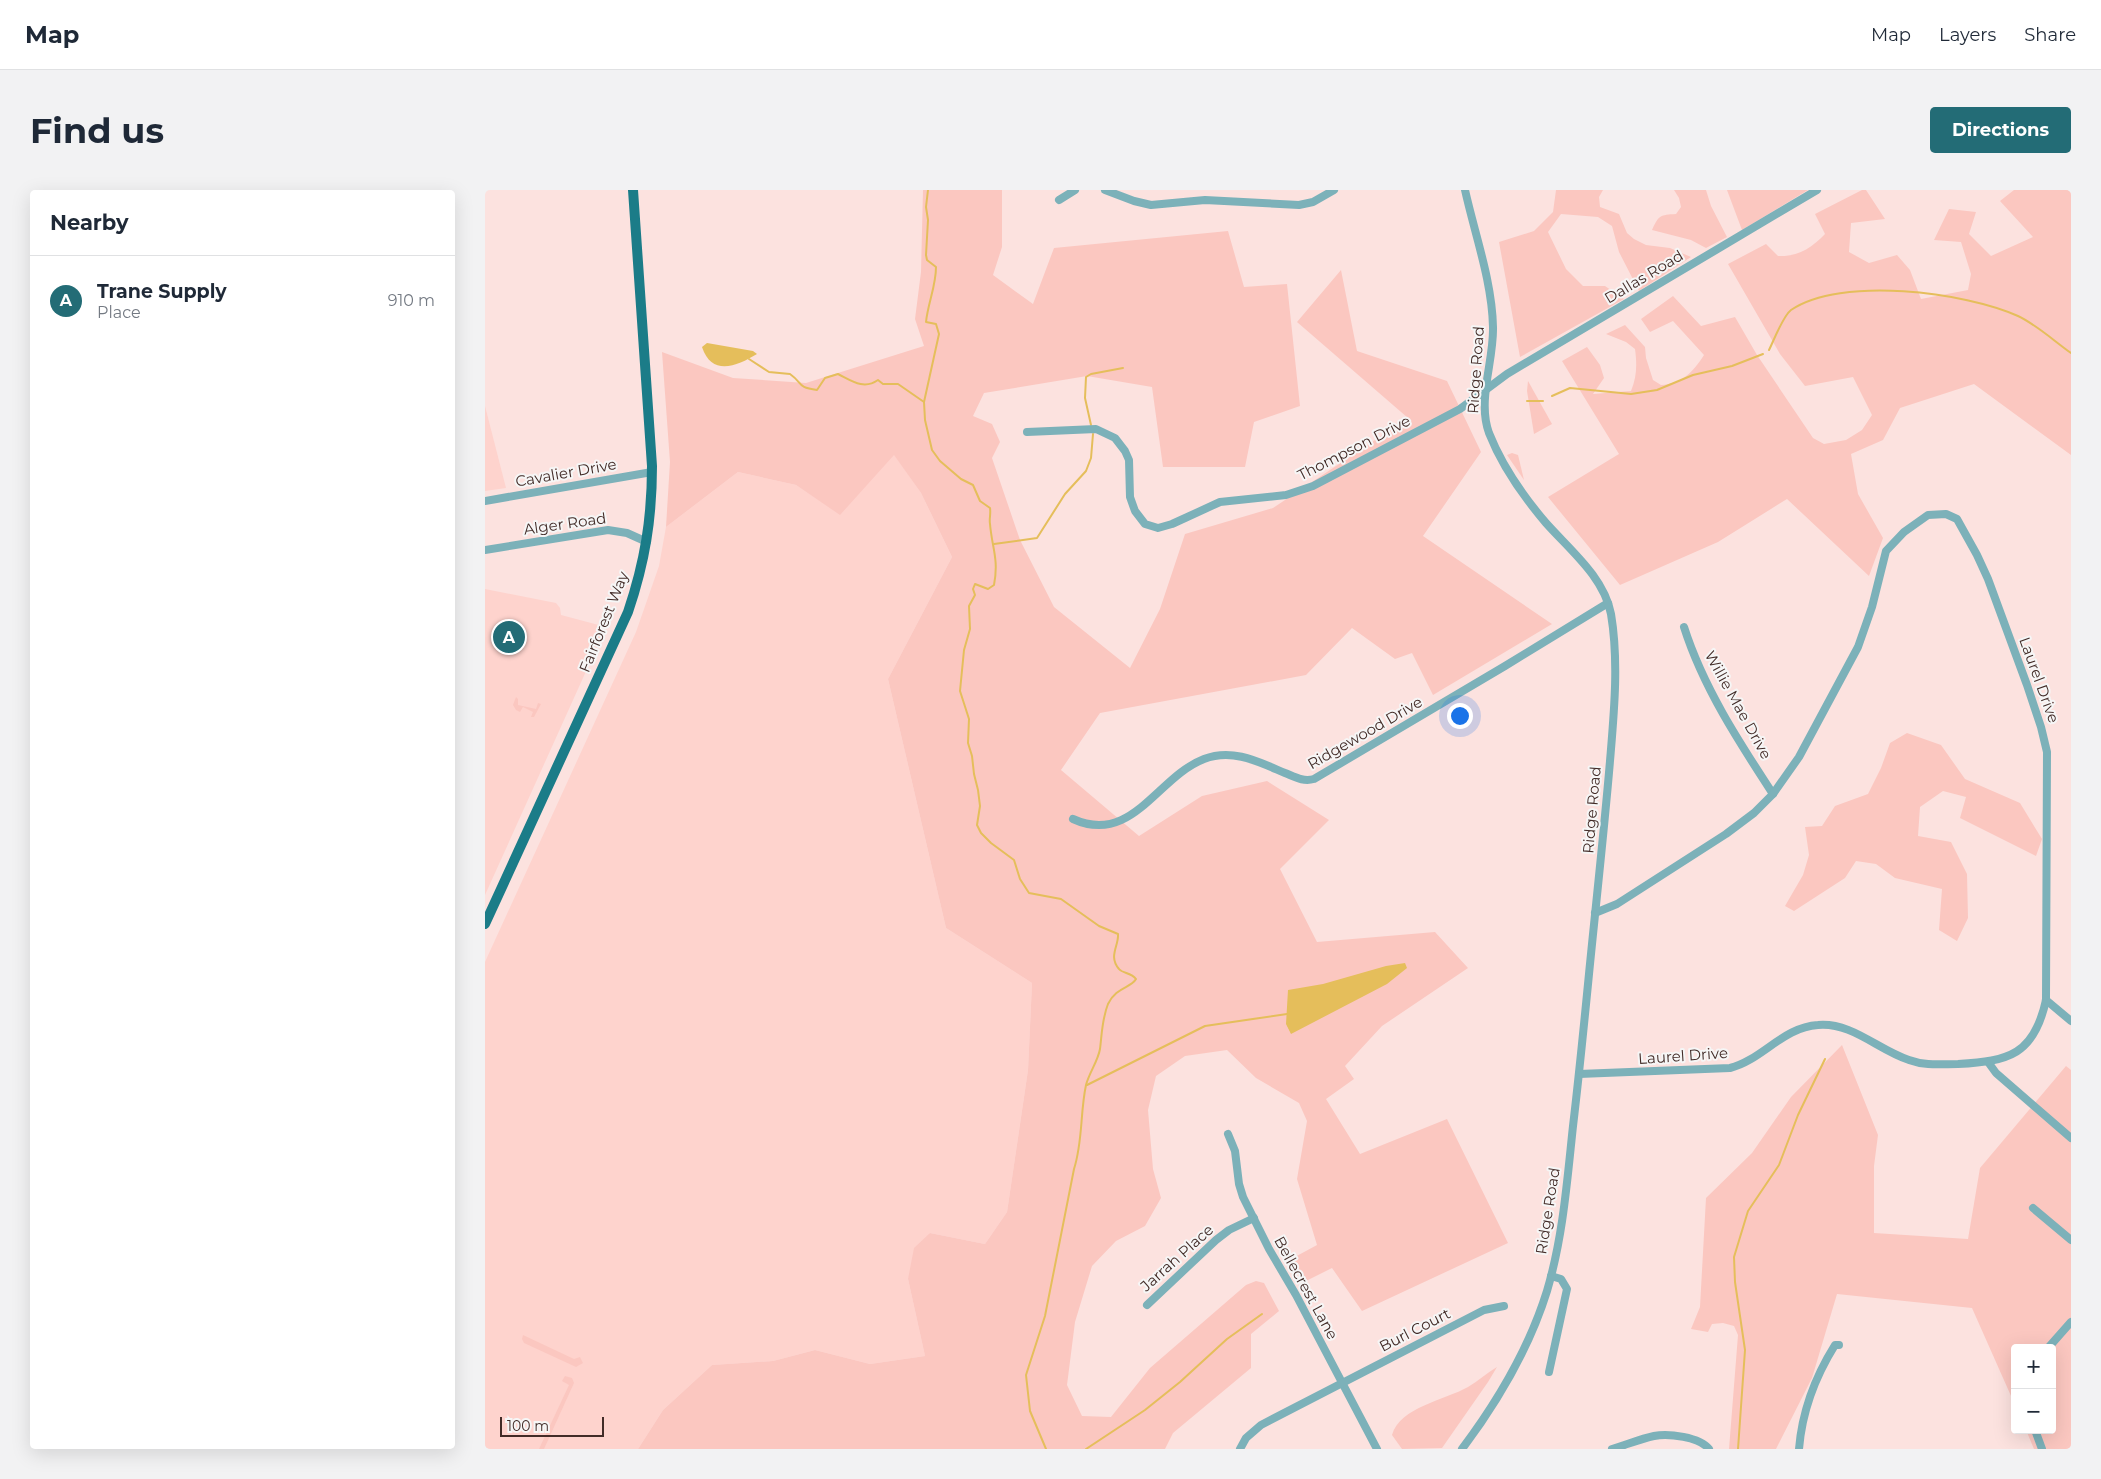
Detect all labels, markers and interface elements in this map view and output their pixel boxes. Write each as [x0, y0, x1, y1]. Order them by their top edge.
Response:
text: Map [25, 20, 79, 49]
text: Map [1871, 24, 1911, 46]
text: Layers [1939, 24, 1996, 46]
text: Share [2024, 24, 2076, 46]
button: Directions [1930, 107, 2071, 153]
text: Find us [30, 109, 164, 152]
text: Nearby [50, 210, 129, 235]
street label: Dallas Road [1601, 246, 1687, 308]
text: Trane Supply [97, 280, 227, 303]
text: A [60, 291, 72, 310]
text: 910 m [388, 291, 435, 310]
text: Place [97, 303, 141, 322]
street label: Ridge Road [1463, 326, 1488, 414]
street label: Thompson Drive [1294, 411, 1413, 484]
street label: Cavalier Drive [514, 454, 618, 491]
street label: Alger Road [522, 508, 607, 539]
street label: Fairforest Way [575, 568, 633, 675]
pin: A [493, 618, 525, 656]
street label: Laurel Drive [2015, 634, 2064, 725]
street label: Willie Mae Drive [1701, 647, 1776, 762]
street label: Ridgewood Drive [1304, 692, 1426, 773]
your location [1447, 703, 1473, 729]
street label: Ridge Road [1578, 766, 1605, 854]
street label: Laurel Drive [1637, 1043, 1728, 1068]
street label: Ridge Road [1531, 1166, 1564, 1256]
street label: Jarrah Place [1136, 1220, 1217, 1296]
street label: Bellecrest Lane [1270, 1233, 1343, 1343]
street label: Burl Court [1376, 1304, 1454, 1356]
map controls [2011, 1344, 2056, 1434]
button: + [2011, 1344, 2056, 1389]
button: − [2011, 1389, 2056, 1434]
scale bar [500, 1414, 604, 1437]
text: 100 m [507, 1417, 549, 1435]

